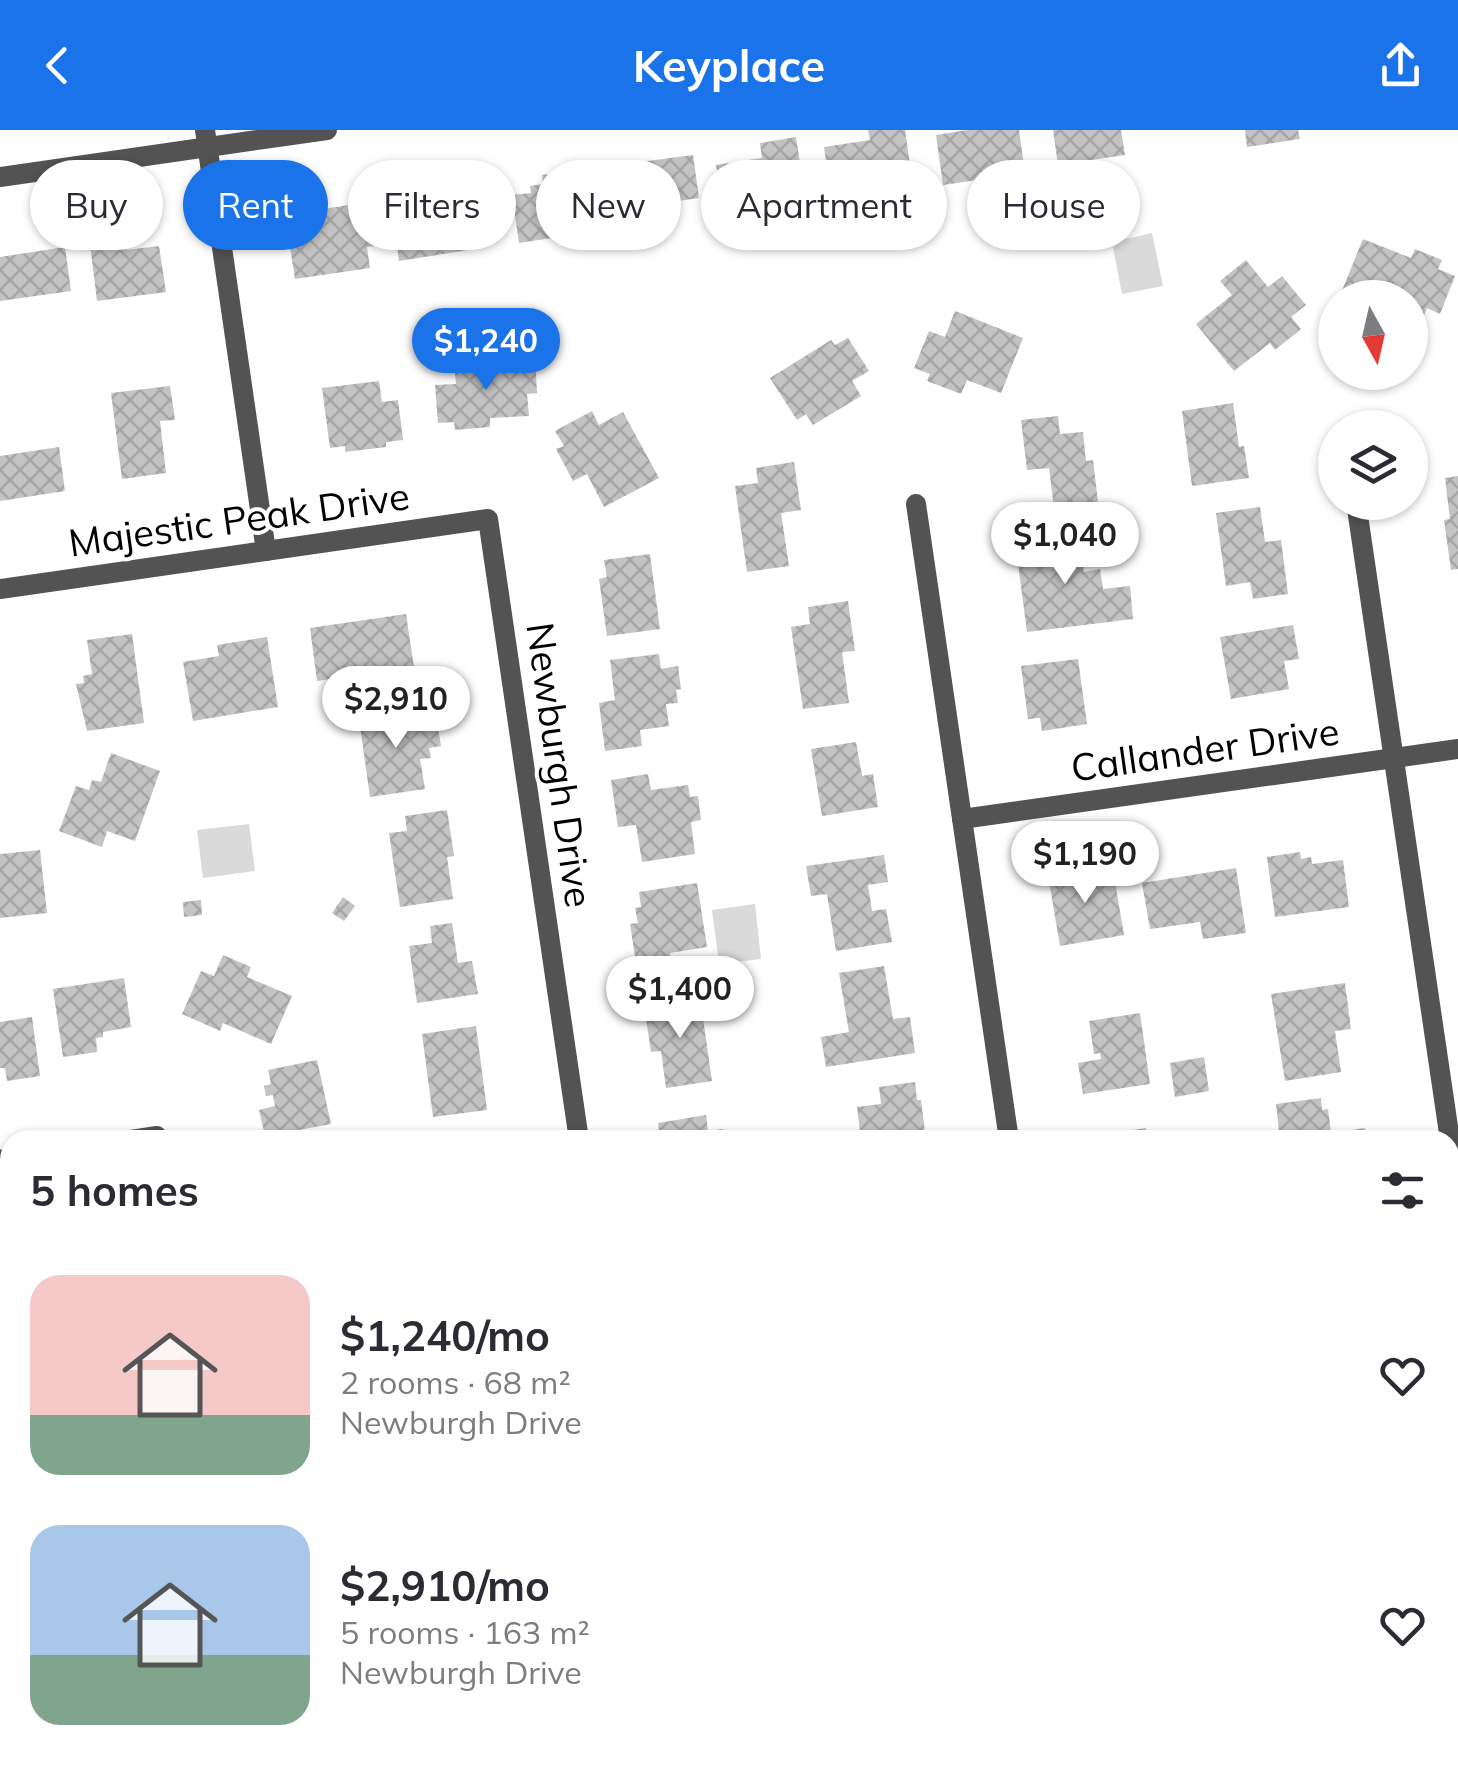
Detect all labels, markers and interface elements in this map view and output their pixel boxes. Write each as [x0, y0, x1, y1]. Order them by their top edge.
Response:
text: Keyplace [633, 37, 825, 93]
icon: back [30, 38, 85, 93]
icon: share [1373, 38, 1428, 93]
chip: Buy [30, 160, 163, 250]
chip: Rent [183, 160, 328, 250]
chip: Filters [348, 160, 516, 250]
chip: New [536, 160, 681, 250]
chip: Apartment [701, 160, 947, 250]
chip: House [967, 160, 1140, 250]
north arrow [1318, 280, 1428, 390]
map controls [1318, 280, 1428, 520]
pin: $1,240 [405, 308, 567, 393]
text: $1,240 [434, 320, 538, 360]
button: layers [1318, 410, 1428, 520]
street label: Majestic Peak Drive [66, 471, 412, 567]
pin: $1,040 [984, 502, 1146, 587]
text: $1,040 [1013, 514, 1117, 554]
street label: Newburgh Drive [516, 620, 604, 910]
pin: $2,910 [315, 666, 477, 751]
text: $2,910 [344, 678, 448, 718]
street label: Callander Drive [1068, 706, 1342, 792]
pin: $1,190 [1004, 821, 1166, 906]
text: $1,190 [1033, 833, 1137, 873]
pin: $1,400 [599, 956, 761, 1041]
text: $1,400 [628, 968, 732, 1008]
icon: filters [1375, 1163, 1430, 1218]
text: 5 homes [30, 1164, 199, 1217]
text: $1,240/mo [340, 1309, 550, 1362]
icon: home [110, 1315, 230, 1435]
icon: heart [1375, 1348, 1430, 1403]
text: 2 rooms · 68 m² [340, 1362, 571, 1402]
text: Newburgh Drive [340, 1402, 582, 1442]
text: $2,910/mo [340, 1559, 550, 1612]
icon: home [110, 1565, 230, 1685]
icon: heart [1375, 1598, 1430, 1653]
text: 5 rooms · 163 m² [340, 1612, 590, 1652]
text: Newburgh Drive [340, 1652, 582, 1692]

